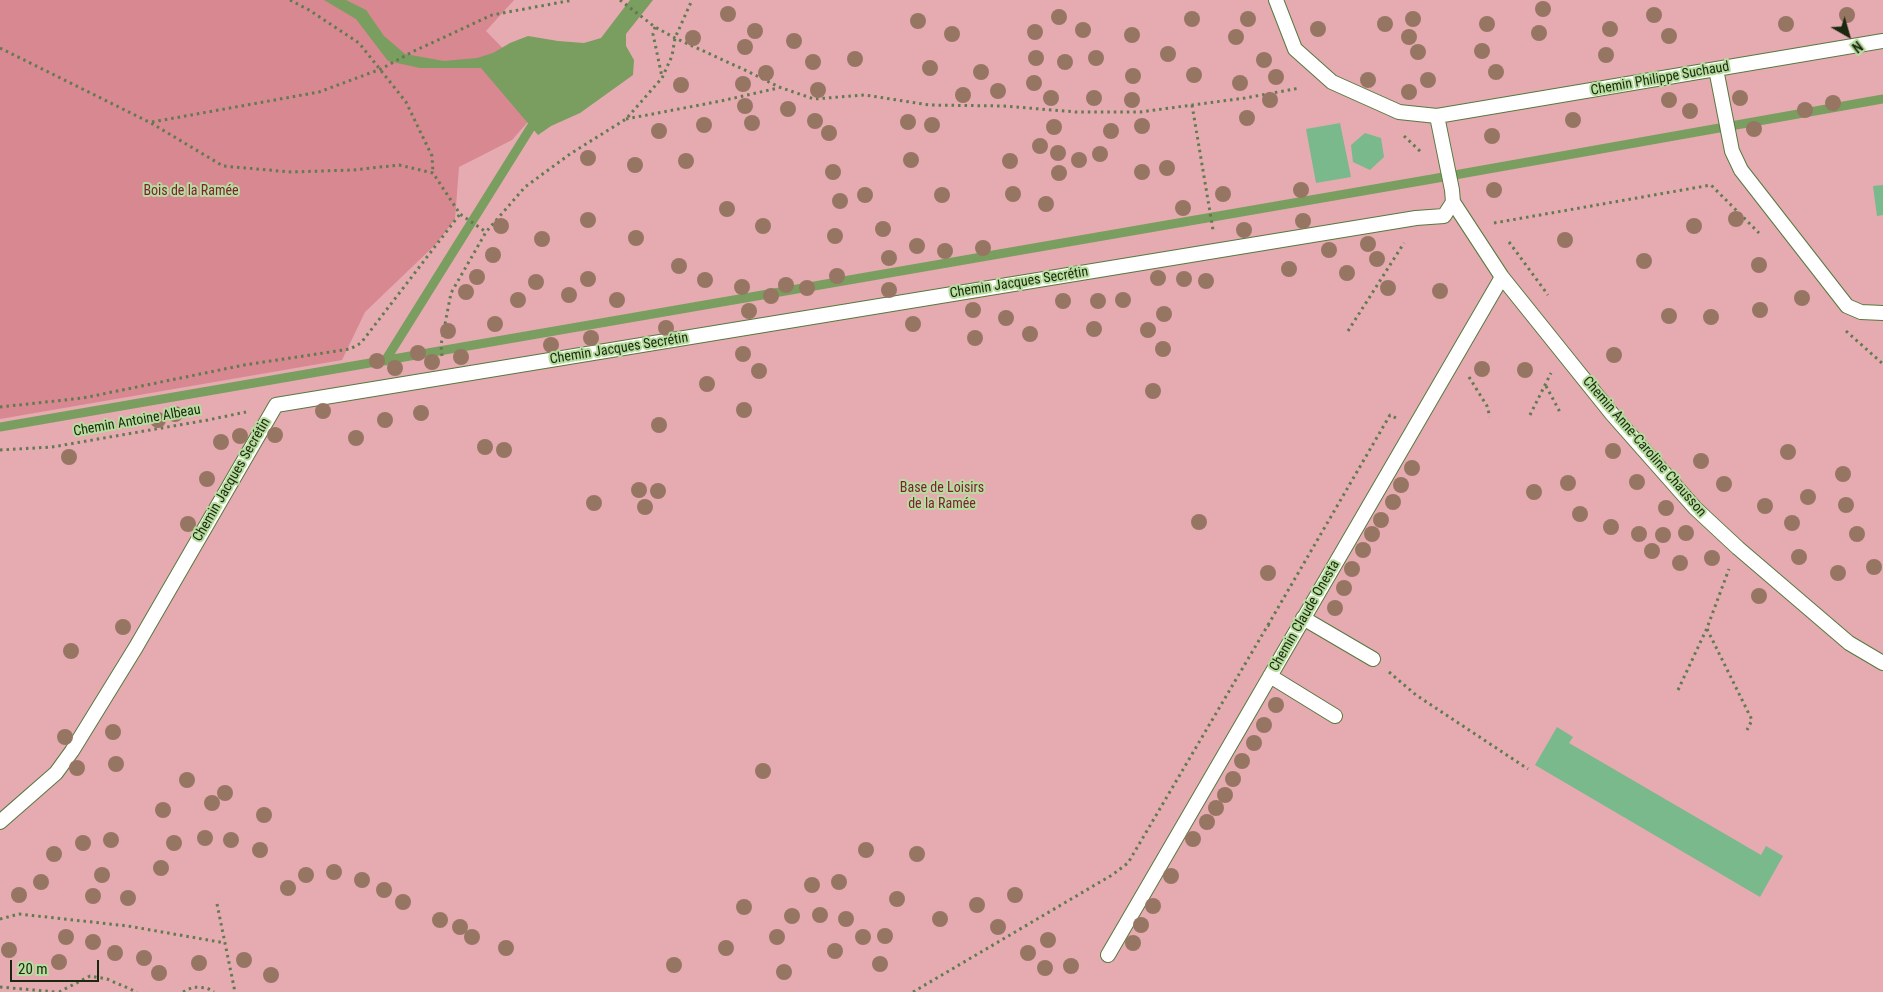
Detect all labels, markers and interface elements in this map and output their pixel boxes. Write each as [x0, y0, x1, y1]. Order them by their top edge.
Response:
north arrow [1823, 10, 1873, 60]
text: N [1849, 38, 1866, 56]
street label: Chemin Philippe Suchaud [1589, 59, 1731, 99]
park label: Bois de la Ramée [143, 183, 239, 199]
street label: Chemin Jacques Secrétin [949, 264, 1089, 302]
street label: Chemin Jacques Secrétin [549, 330, 689, 368]
street label: Chemin Anne-Caroline Chausson [1579, 373, 1709, 521]
street label: Chemin Antoine Albeau [72, 402, 202, 440]
street label: Chemin Jacques Secrétin [190, 415, 274, 545]
park label: Base de Loisirs de la Ramée [900, 480, 984, 512]
street label: Chemin Claude Onesta [1266, 558, 1344, 674]
scale bar [12, 950, 101, 982]
text: 20 m [18, 960, 48, 978]

